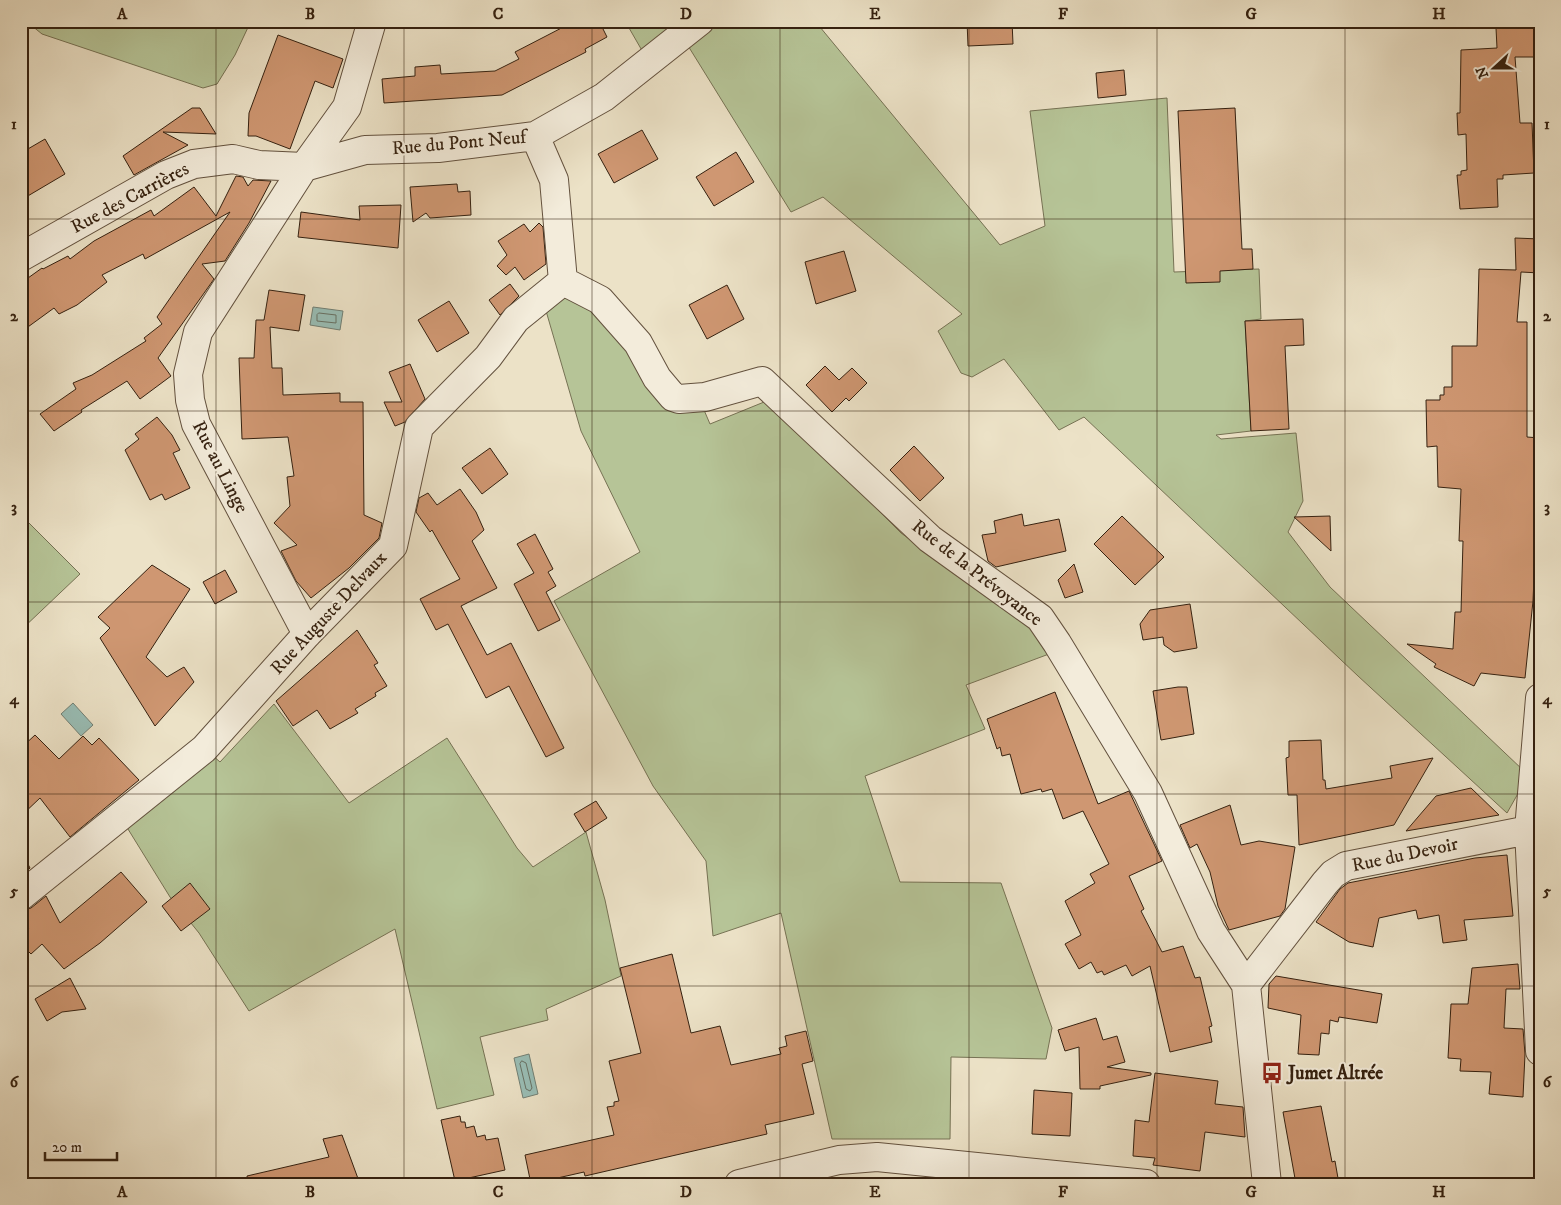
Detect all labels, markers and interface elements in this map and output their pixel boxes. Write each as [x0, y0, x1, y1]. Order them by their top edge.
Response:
text: A [116, 4, 128, 24]
text: B [305, 4, 315, 24]
text: C [493, 4, 503, 24]
text: D [680, 4, 692, 24]
text: E [869, 4, 881, 24]
text: F [1058, 4, 1068, 24]
text: G [1245, 4, 1257, 24]
text: H [1432, 4, 1446, 24]
north arrow [1468, 42, 1518, 92]
text: N [1472, 63, 1493, 81]
text: 1 [11, 114, 17, 134]
text: 1 [1544, 114, 1550, 134]
street label: Rue du Pont Neuf [391, 125, 530, 160]
street label: Rue des Carrières [67, 157, 193, 239]
text: 2 [10, 306, 19, 326]
text: 2 [1543, 306, 1552, 326]
street label: Rue au Linge [187, 417, 253, 517]
text: 3 [11, 497, 17, 517]
text: 3 [1544, 497, 1550, 517]
street label: Rue de la Prévoyance [907, 515, 1047, 631]
street label: Rue Auguste Delvaux [266, 546, 393, 679]
text: 4 [8, 689, 19, 709]
text: 4 [1541, 689, 1552, 709]
street label: Rue du Devoir [1350, 833, 1460, 877]
text: 5 [9, 881, 18, 901]
text: 5 [1542, 881, 1551, 901]
bus stop icon: Jumet Altrée [1259, 1060, 1285, 1086]
place label: Jumet Altrée [1286, 1062, 1383, 1085]
text: 6 [10, 1072, 20, 1092]
text: 6 [1543, 1072, 1553, 1092]
scale bar [45, 1130, 118, 1162]
text: 20 m [52, 1138, 82, 1157]
text: A [116, 1182, 128, 1202]
text: B [305, 1182, 315, 1202]
text: C [493, 1182, 503, 1202]
text: D [680, 1182, 692, 1202]
text: E [869, 1182, 881, 1202]
text: F [1058, 1182, 1068, 1202]
text: G [1245, 1182, 1257, 1202]
text: H [1432, 1182, 1446, 1202]

